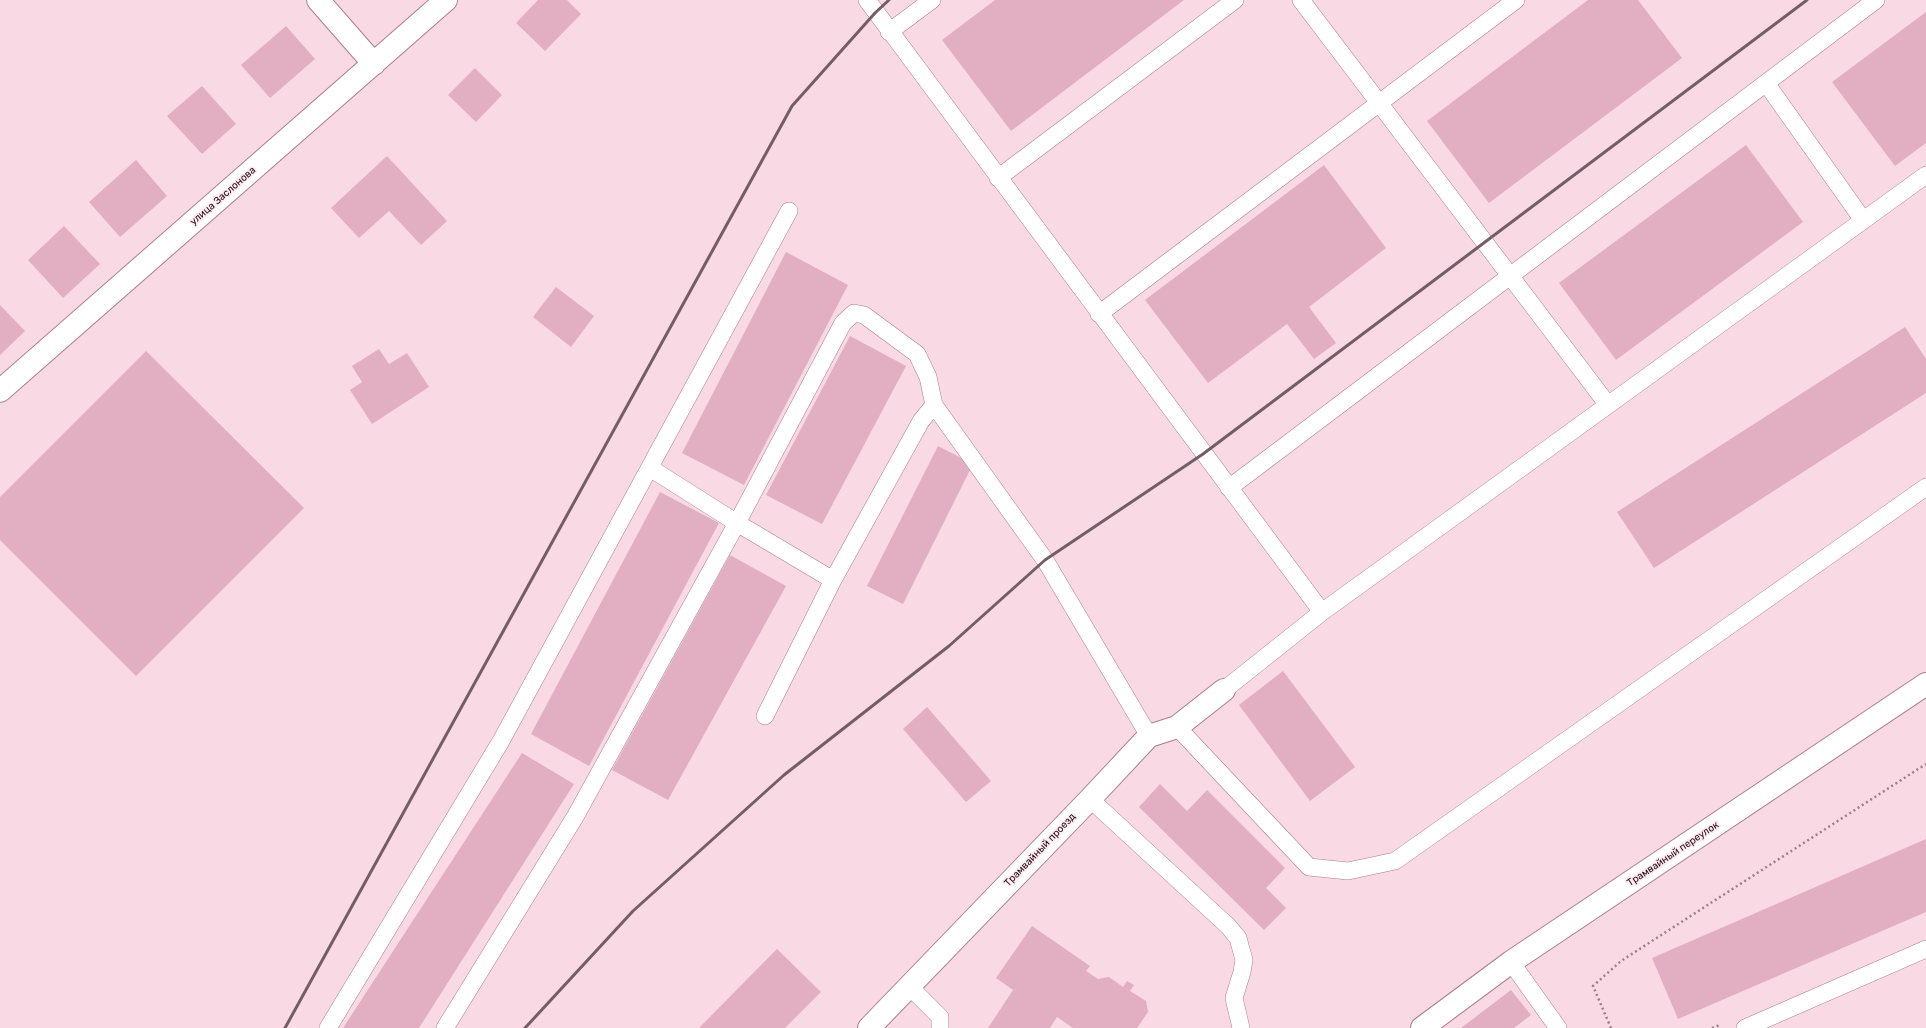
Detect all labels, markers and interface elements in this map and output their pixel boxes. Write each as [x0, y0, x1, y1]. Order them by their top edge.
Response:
street label: улица Заслонова [188, 164, 258, 228]
street label: Трамвайный проезд [1002, 811, 1078, 889]
street label: Трамвайный переулок [1625, 819, 1721, 889]

